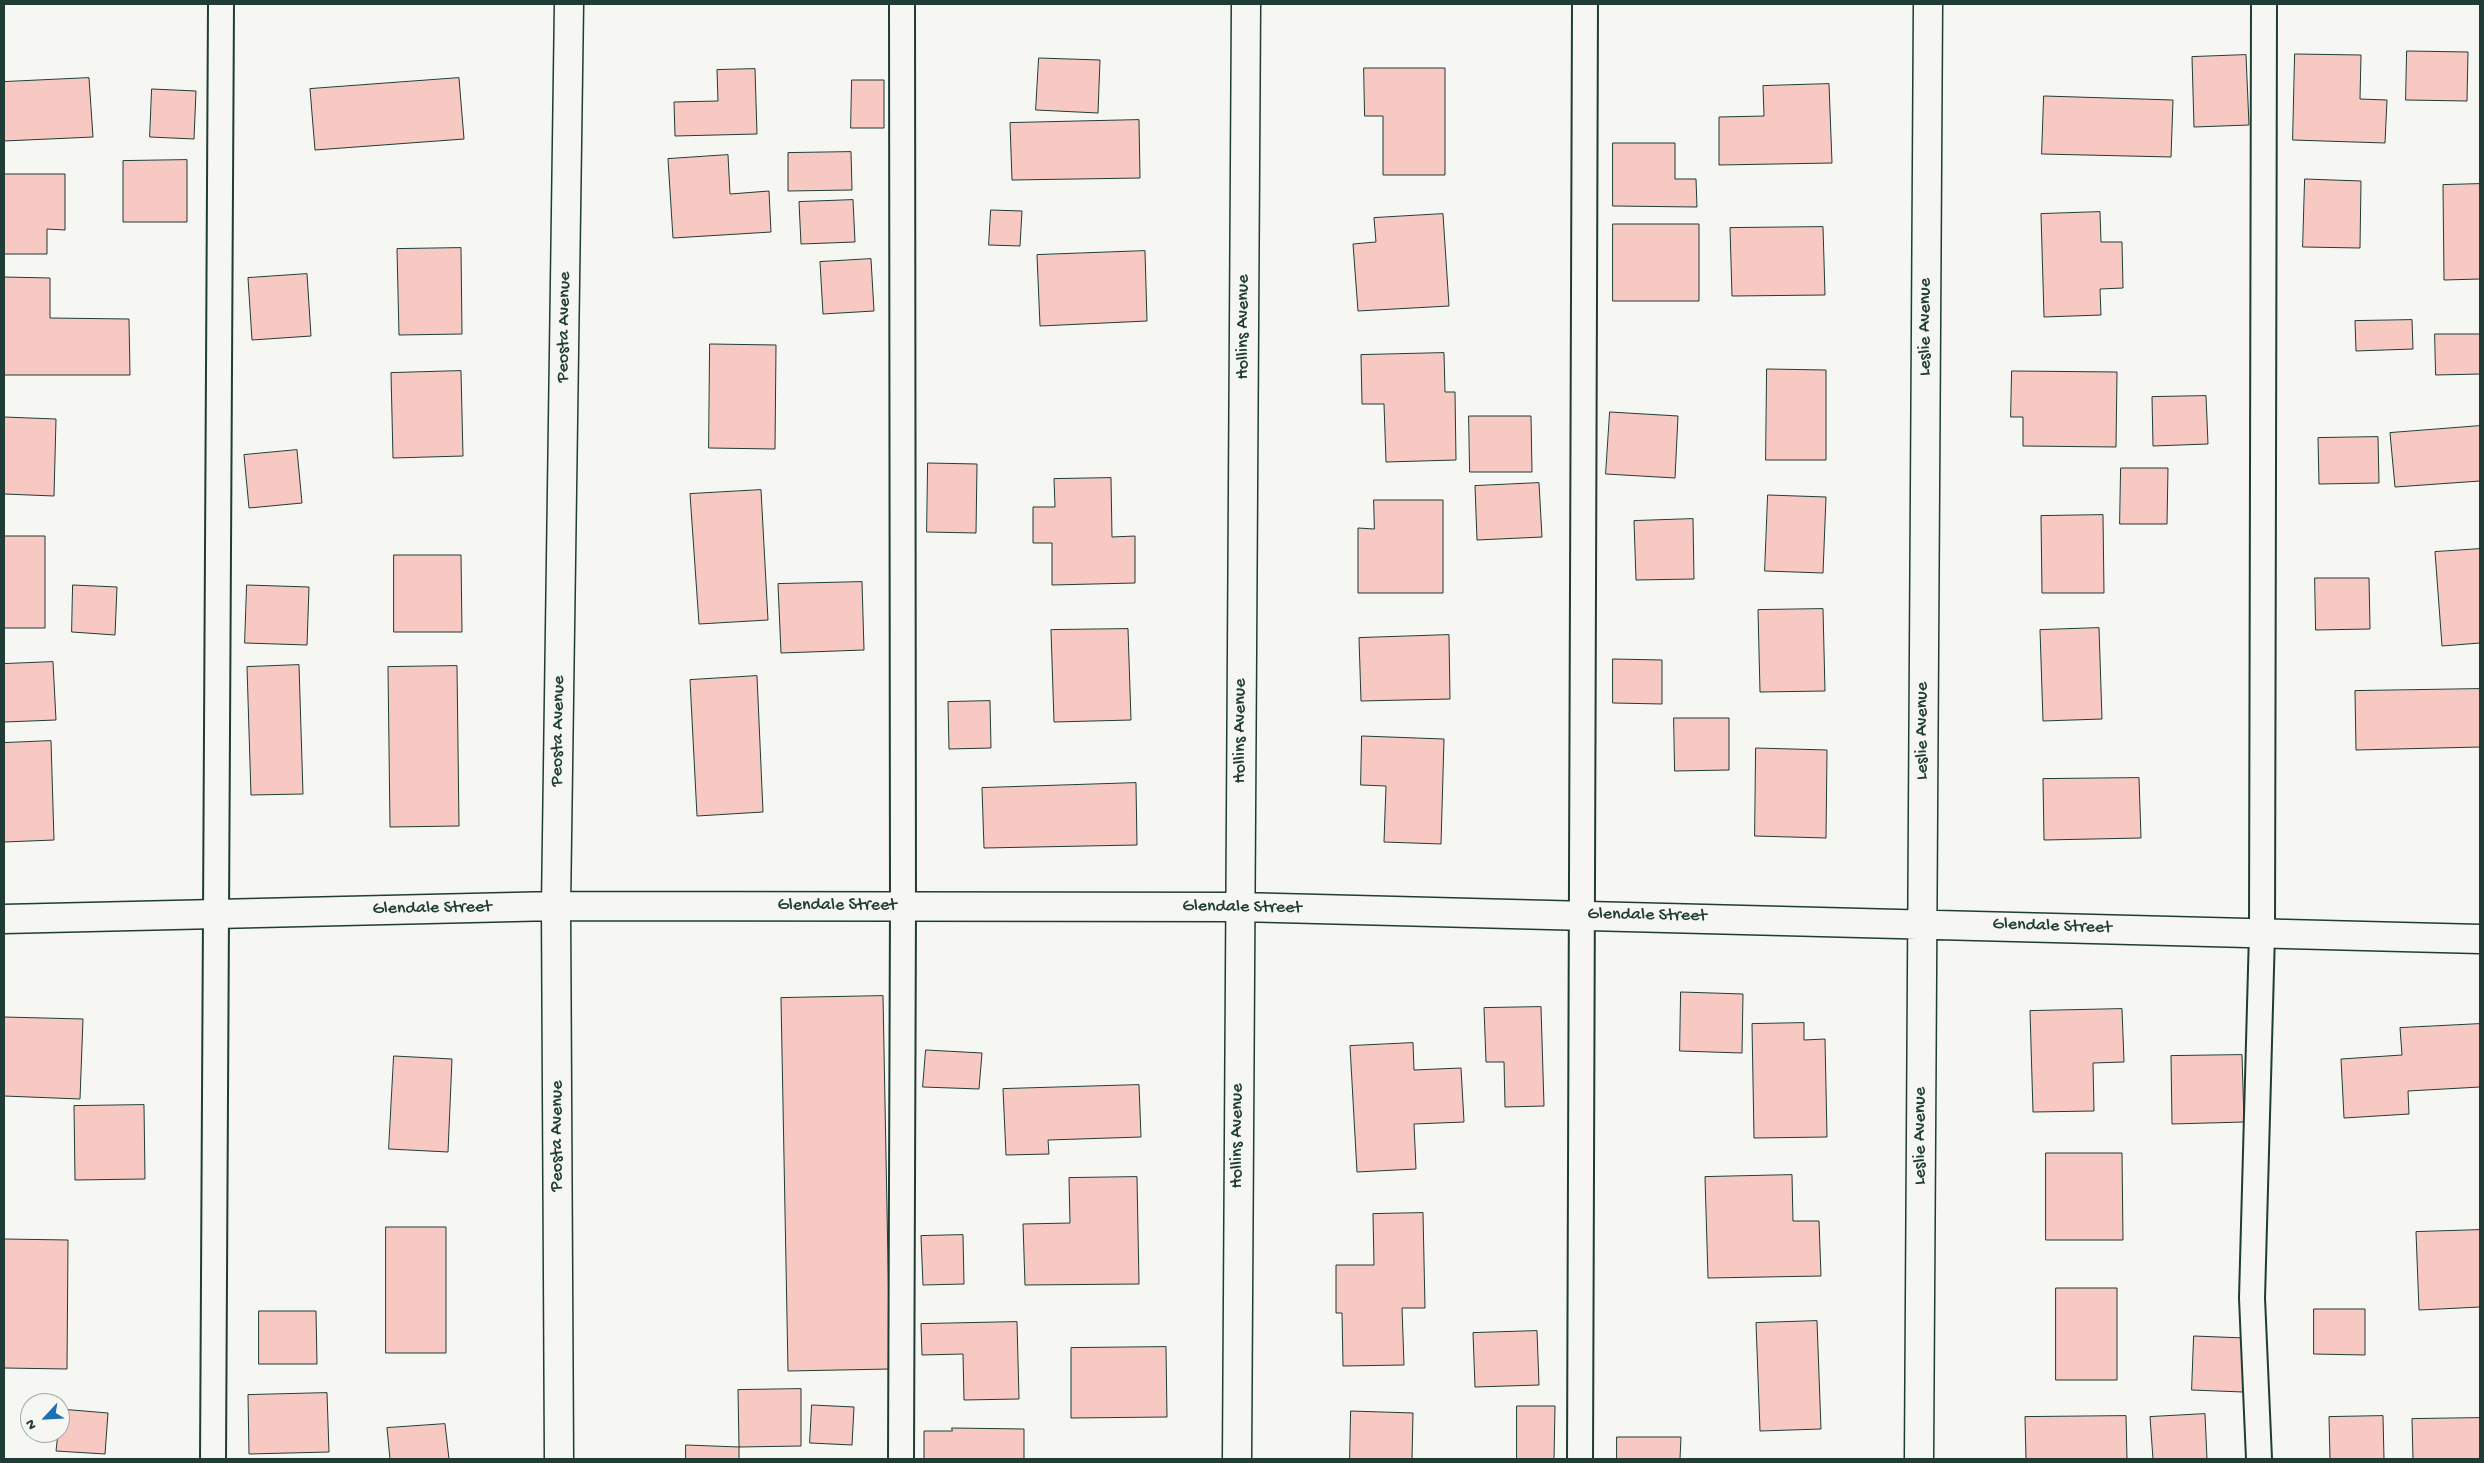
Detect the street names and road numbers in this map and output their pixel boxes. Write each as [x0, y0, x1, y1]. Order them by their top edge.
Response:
street label: Peosta Avenue [553, 271, 577, 383]
street label: Hollins Avenue [1233, 274, 1255, 380]
street label: Leslie Avenue [1915, 278, 1937, 376]
street label: Peosta Avenue [547, 675, 571, 787]
street label: Hollins Avenue [1230, 678, 1252, 784]
street label: Leslie Avenue [1912, 682, 1934, 780]
street label: Glendale Street [777, 895, 897, 917]
street label: Glendale Street [1182, 896, 1302, 920]
street label: Glendale Street [372, 897, 492, 921]
street label: Glendale Street [1587, 904, 1707, 928]
street label: Glendale Street [1992, 914, 2112, 940]
street label: Peosta Avenue [547, 1081, 569, 1191]
street label: Hollins Avenue [1227, 1083, 1249, 1189]
street label: Leslie Avenue [1910, 1087, 1932, 1185]

